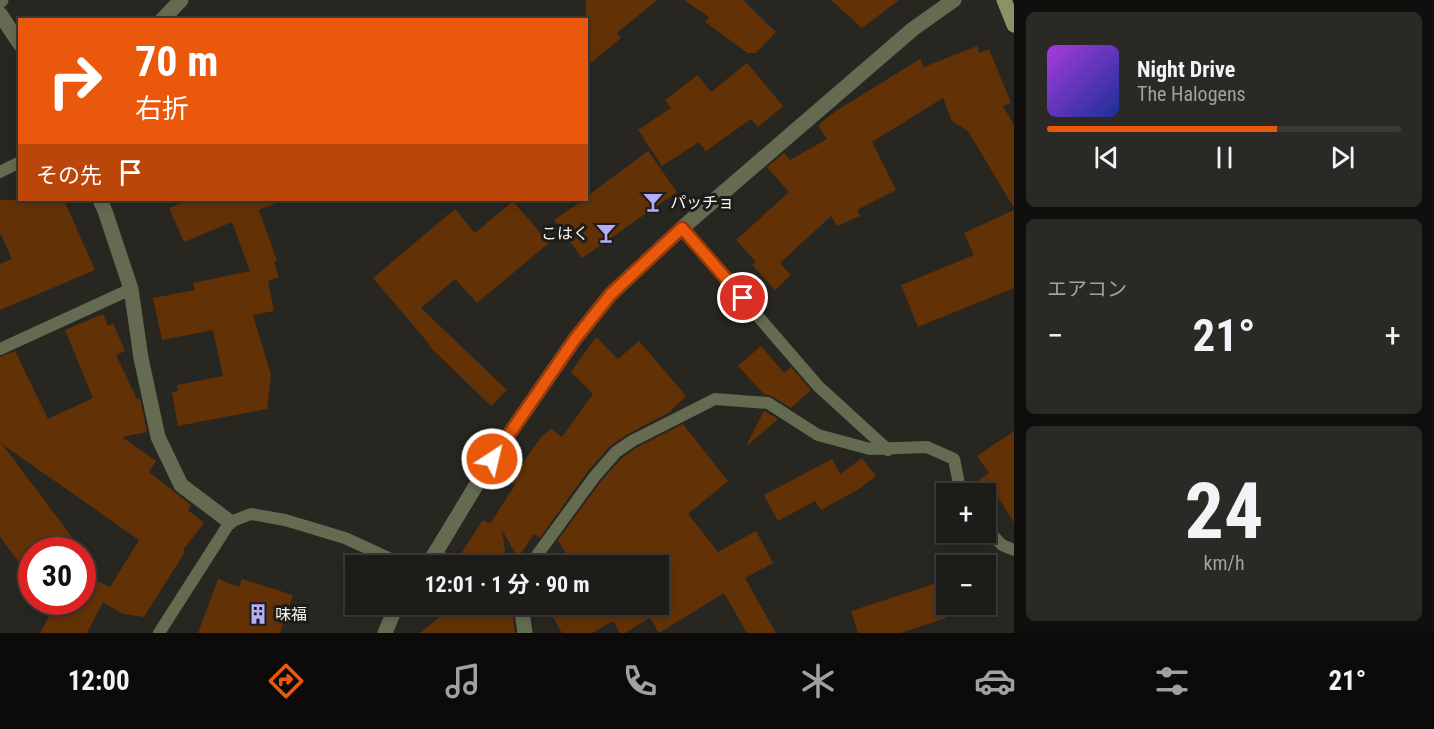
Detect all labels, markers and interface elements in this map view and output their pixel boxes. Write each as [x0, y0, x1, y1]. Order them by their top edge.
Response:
text: 70 m [135, 37, 218, 86]
icon: right [36, 42, 114, 120]
text: Night Drive [1137, 57, 1235, 82]
text: The Halogens [1137, 82, 1246, 106]
text: 右折 [135, 93, 189, 125]
icon: previous [1090, 141, 1123, 174]
icon: pause [1208, 141, 1241, 174]
icon: next [1326, 141, 1359, 174]
icon: arrive [114, 156, 147, 189]
text: その先 [36, 163, 102, 188]
bar icon: パッチョ [641, 190, 665, 214]
place label: パッチョ [670, 193, 734, 212]
bar icon: こはく [594, 221, 618, 245]
place label: こはく [541, 224, 589, 243]
pin [717, 272, 768, 323]
text: エアコン [1047, 277, 1127, 301]
icon: arrive [726, 281, 759, 314]
text: 21° [1193, 309, 1256, 362]
text: − [1047, 316, 1064, 355]
text: + [1385, 316, 1401, 355]
position arrow [460, 427, 524, 491]
text: 24 [1185, 466, 1263, 557]
map controls [936, 483, 996, 615]
button: + [936, 483, 996, 543]
speed limit sign: 30 [18, 537, 96, 615]
text: km/h [1203, 551, 1245, 575]
button: − [936, 555, 996, 615]
text: 12:01 · 1 分 · 90 m [424, 572, 590, 597]
building icon: 味福 [246, 602, 270, 626]
place label: 味福 [275, 605, 307, 624]
icon: directions [265, 660, 307, 702]
icon: music [442, 660, 484, 702]
icon: phone [619, 660, 661, 702]
icon: climate [797, 660, 839, 702]
icon: car [974, 660, 1016, 702]
icon: filters [1151, 660, 1193, 702]
text: 12:00 [68, 665, 130, 697]
text: 21° [1328, 665, 1366, 697]

